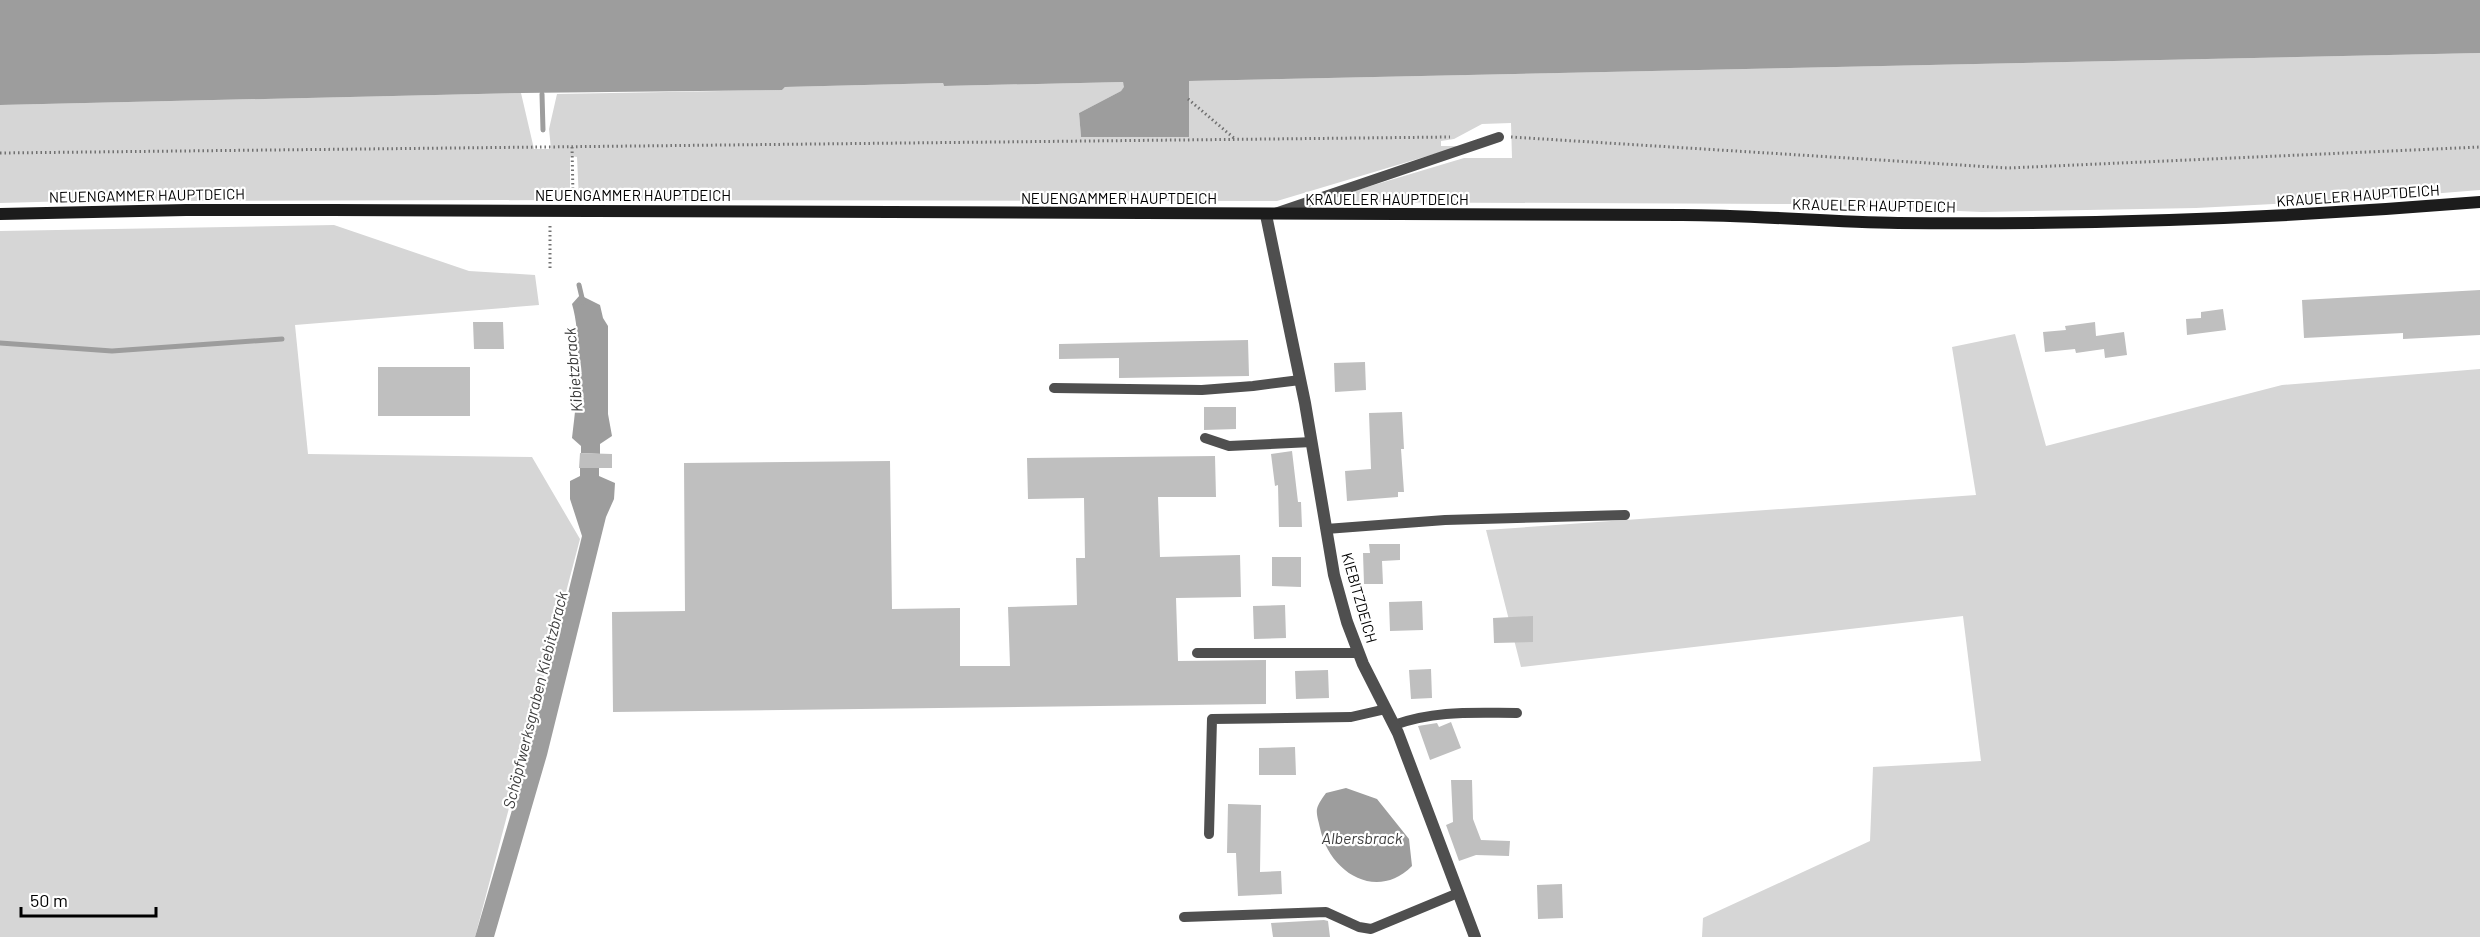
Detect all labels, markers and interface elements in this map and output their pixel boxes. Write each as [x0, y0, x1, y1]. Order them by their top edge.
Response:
street label: KRAUELER HAUPTDEICH [2276, 180, 2440, 210]
street label: NEUENGAMMER HAUPTDEICH [49, 184, 245, 206]
street label: NEUENGAMMER HAUPTDEICH [535, 186, 731, 204]
street label: NEUENGAMMER HAUPTDEICH [1021, 189, 1217, 207]
street label: KRAUELER HAUPTDEICH [1305, 190, 1469, 208]
street label: KRAUELER HAUPTDEICH [1792, 195, 1956, 215]
water label: Kibietzbrack [559, 327, 586, 413]
street label: KIEBITZDEICH [1338, 550, 1381, 645]
water label: Schöpfwerksgraben Kiebitzbrack [498, 589, 571, 810]
water label: Albersbrack [1322, 828, 1403, 847]
scale bar [21, 880, 156, 918]
text: 50 m [30, 889, 68, 911]

